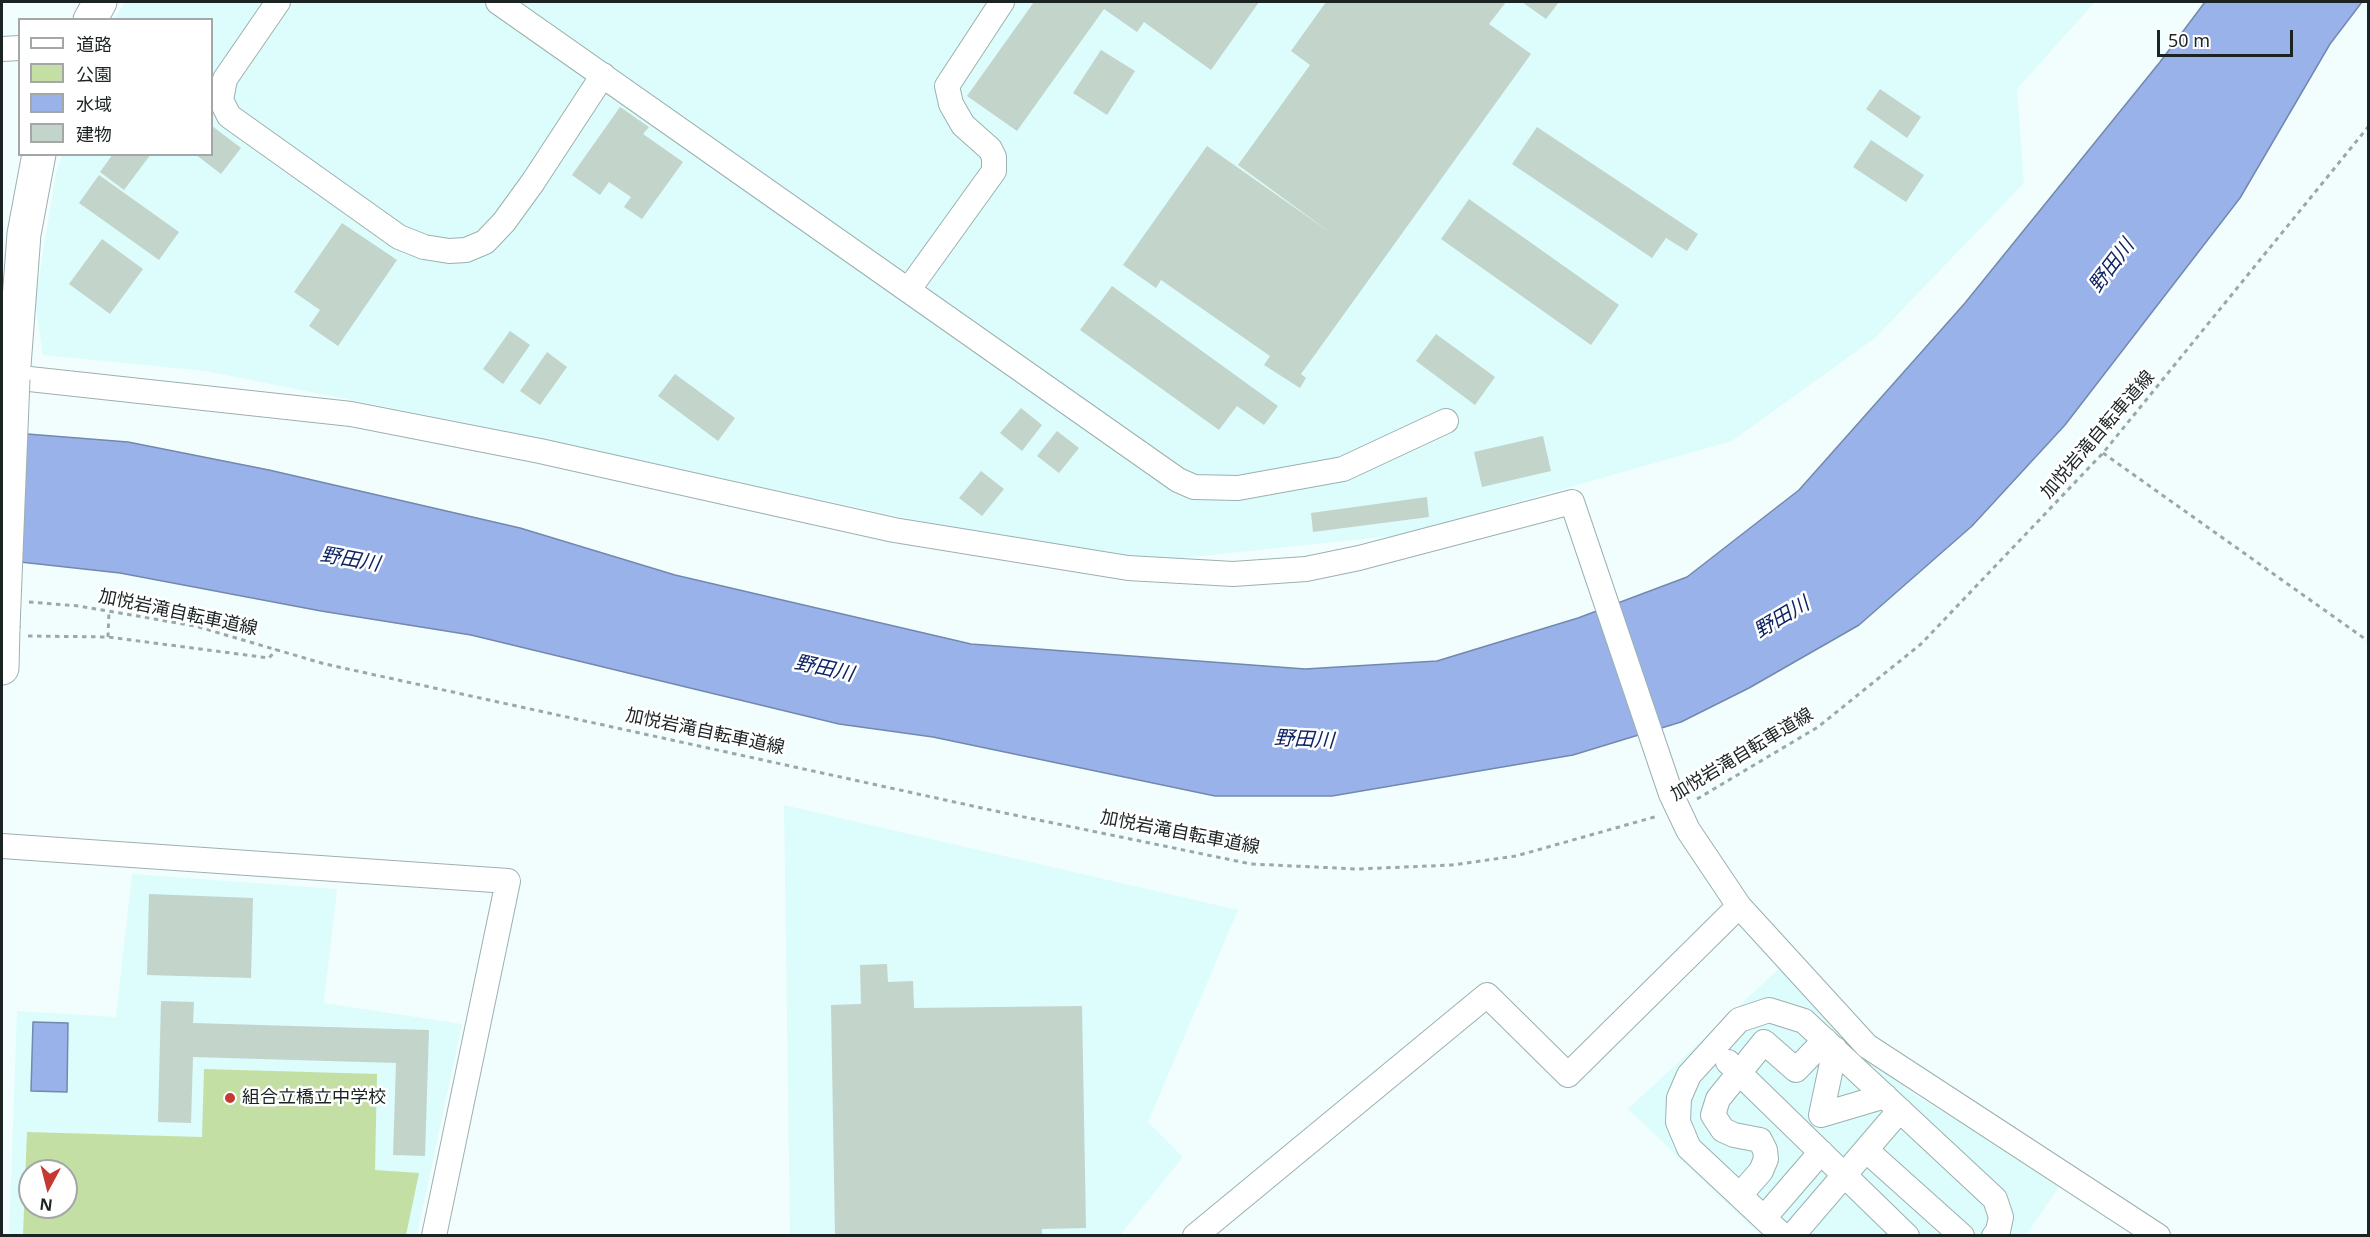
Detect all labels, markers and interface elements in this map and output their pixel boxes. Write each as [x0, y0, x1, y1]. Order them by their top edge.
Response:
legend [18, 18, 213, 156]
scale bar [2160, 18, 2296, 56]
text: 50 m [2168, 28, 2210, 52]
text: 道路 [76, 32, 112, 56]
text: 公園 [76, 62, 112, 86]
text: 水域 [76, 92, 112, 116]
text: 建物 [76, 122, 112, 146]
water label: 野田川 [2084, 235, 2140, 297]
street label: 加悦岩滝自転車道線 [2037, 367, 2159, 503]
water label: 野田川 [318, 543, 382, 577]
street label: 加悦岩滝自転車道線 [97, 586, 259, 640]
water label: 野田川 [1750, 592, 1814, 644]
water label: 野田川 [792, 651, 856, 687]
street label: 加悦岩滝自転車道線 [1667, 704, 1817, 806]
street label: 加悦岩滝自転車道線 [624, 705, 786, 759]
water label: 野田川 [1273, 726, 1335, 754]
street label: 加悦岩滝自転車道線 [1098, 807, 1262, 859]
place label: 組合立橋立中学校 [242, 1087, 386, 1109]
marker: 組合立橋立中学校 [223, 1091, 237, 1105]
north arrow [18, 1159, 78, 1219]
text: N [38, 1193, 54, 1217]

